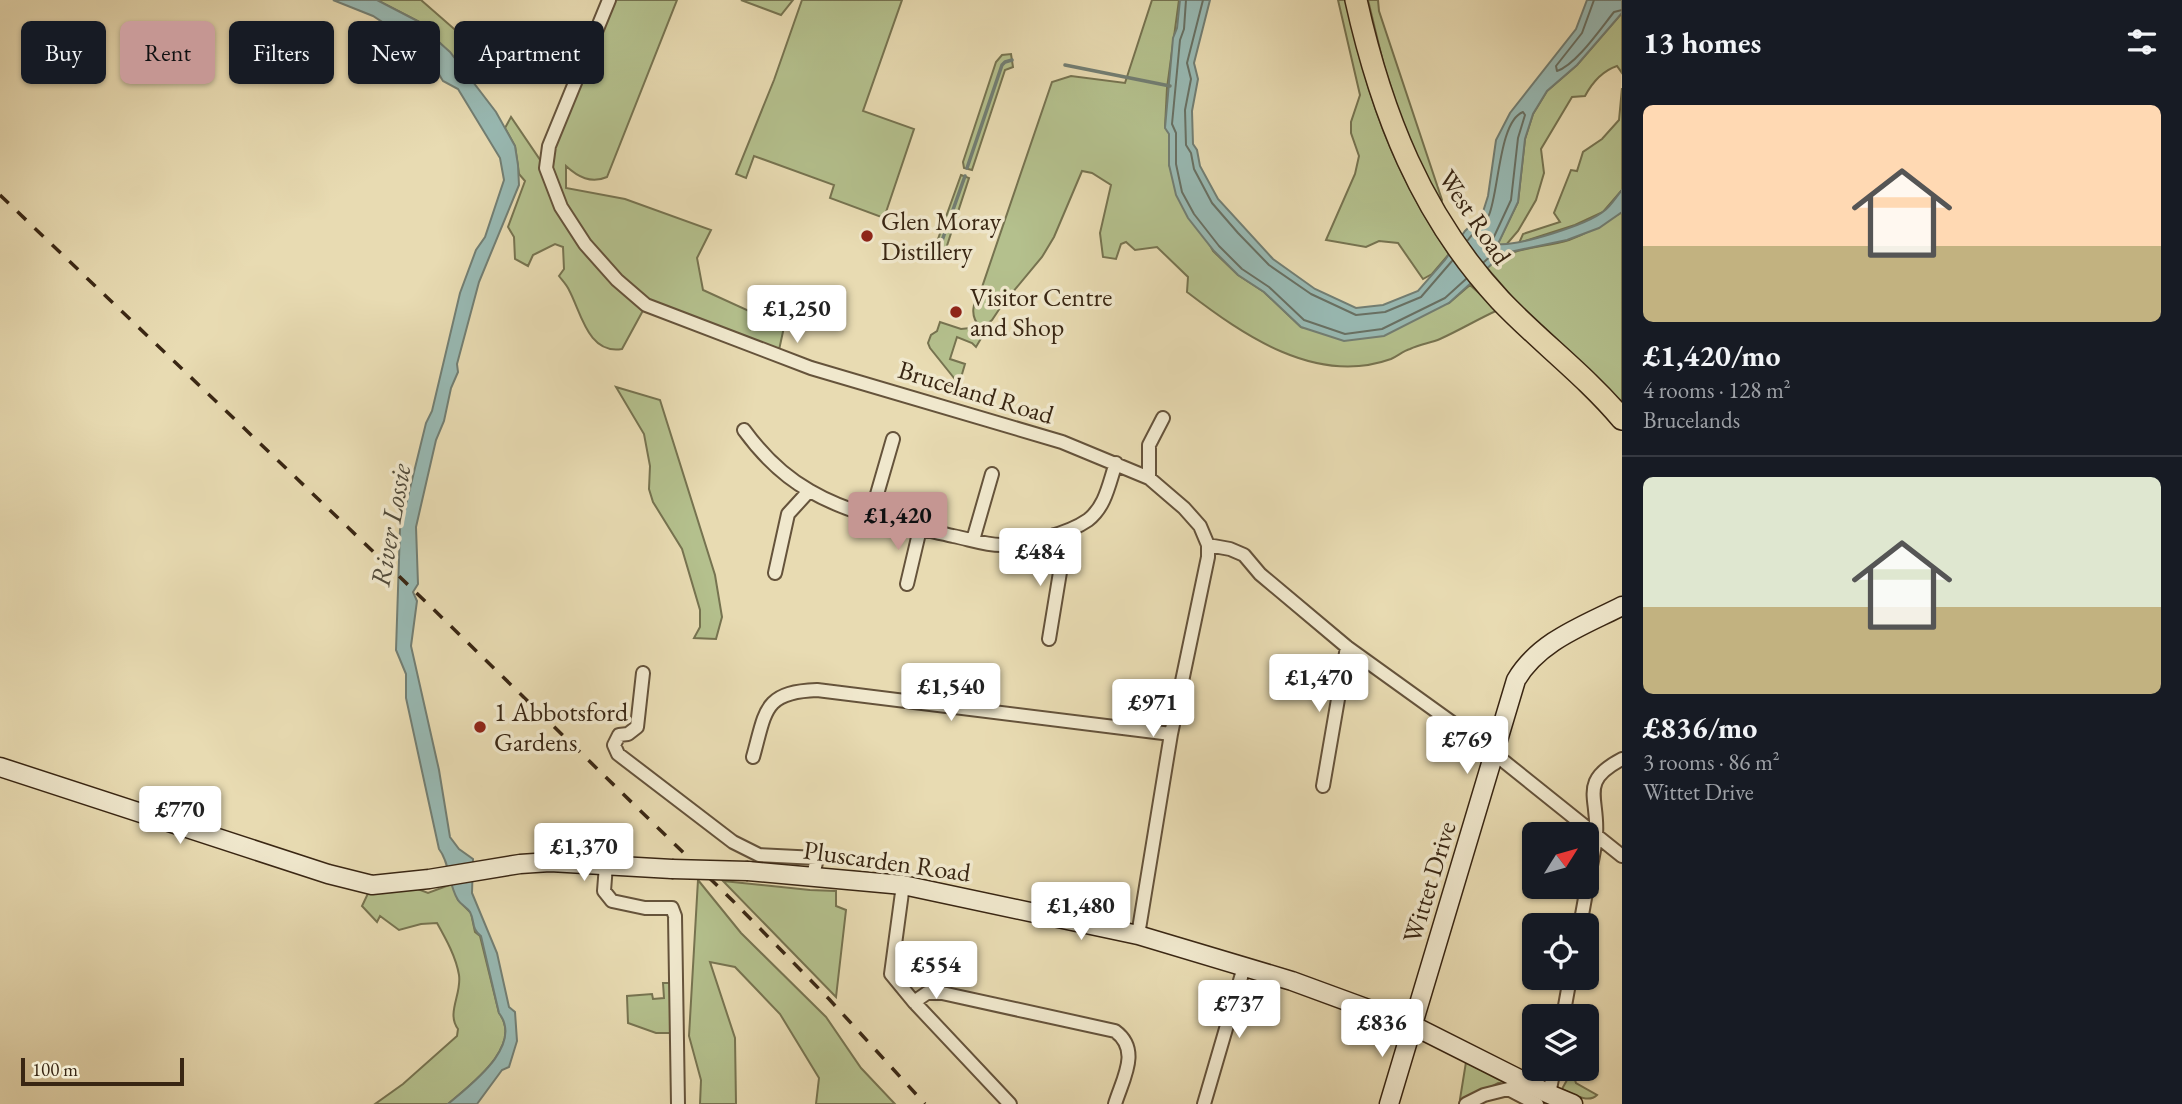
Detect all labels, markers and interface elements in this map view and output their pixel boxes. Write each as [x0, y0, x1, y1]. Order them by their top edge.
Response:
chip: Buy [21, 21, 106, 84]
chip: Rent [120, 21, 215, 84]
chip: Filters [229, 21, 334, 84]
chip: New [348, 21, 440, 84]
chip: Apartment [454, 21, 604, 84]
text: 13 homes [1643, 23, 1761, 62]
icon: filters [2123, 23, 2161, 61]
icon: home [1839, 150, 1965, 276]
street label: West Road [1431, 163, 1520, 272]
place label: Glen Moray Distillery [881, 204, 1002, 268]
marker: Glen Moray Distillery [859, 228, 875, 244]
place label: Visitor Centre and Shop [970, 280, 1112, 344]
pin: £1,250 [740, 286, 854, 345]
text: £1,250 [763, 293, 831, 323]
marker: Visitor Centre and Shop [948, 304, 964, 320]
text: £1,420/mo [1643, 336, 1781, 375]
street label: Bruceland Road [894, 352, 1059, 432]
text: 4 rooms · 128 m² [1643, 375, 1791, 405]
text: Brucelands [1643, 405, 1740, 435]
water label: River Lossie [361, 460, 419, 589]
pin: £1,420 [841, 492, 955, 552]
text: £1,420 [864, 500, 932, 530]
icon: home [1839, 522, 1965, 648]
pin: £484 [999, 528, 1081, 588]
text: £484 [1015, 536, 1065, 566]
pin: £1,470 [1262, 654, 1376, 714]
text: £1,470 [1285, 662, 1353, 692]
pin: £1,540 [894, 664, 1008, 723]
text: £1,540 [917, 671, 985, 701]
pin: £971 [1112, 680, 1194, 739]
text: £971 [1128, 687, 1178, 717]
place label: 1 Abbotsford Gardens [494, 695, 629, 759]
text: £836/mo [1643, 708, 1757, 747]
pin: £769 [1426, 716, 1508, 776]
marker: 1 Abbotsford Gardens [472, 719, 488, 735]
text: £769 [1442, 724, 1492, 754]
text: 3 rooms · 86 m² [1643, 747, 1780, 777]
text: Wittet Drive [1643, 777, 1754, 807]
pin: £770 [139, 786, 221, 846]
text: £770 [155, 794, 205, 824]
street label: Wittet Drive [1394, 817, 1464, 947]
north arrow [1522, 822, 1600, 900]
map controls [1522, 822, 1599, 1081]
pin: £1,370 [527, 824, 641, 883]
text: £1,370 [550, 831, 618, 861]
street label: Pluscarden Road [801, 832, 974, 890]
pin: £1,480 [1024, 883, 1138, 942]
text: £1,480 [1047, 890, 1115, 920]
button: locate [1522, 913, 1599, 990]
pin: £554 [895, 942, 977, 1001]
text: £554 [911, 949, 961, 979]
pin: £737 [1198, 981, 1280, 1040]
text: £737 [1214, 988, 1264, 1018]
pin: £836 [1341, 1000, 1423, 1059]
button: layers [1522, 1004, 1599, 1081]
text: £836 [1357, 1007, 1407, 1037]
scale bar [21, 1055, 184, 1087]
text: 100 m [32, 1057, 78, 1082]

